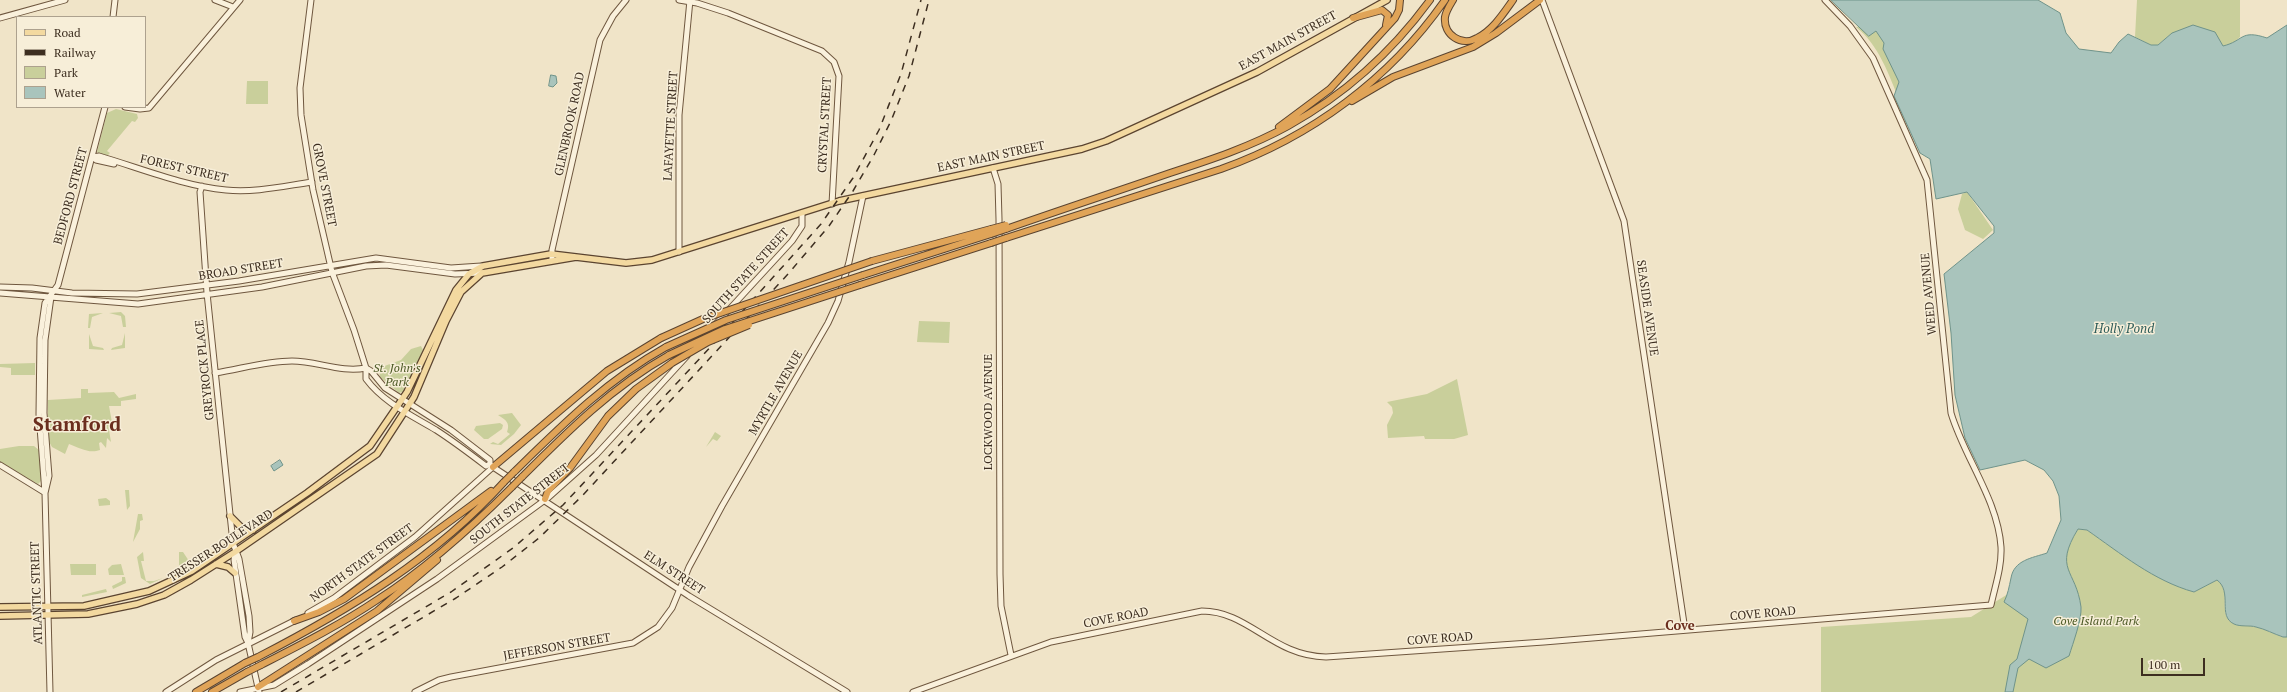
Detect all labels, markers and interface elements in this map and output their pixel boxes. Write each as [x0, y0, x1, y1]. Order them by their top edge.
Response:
street label: EAST MAIN STREET [1237, 8, 1339, 74]
legend [16, 16, 146, 108]
text: Road [54, 25, 81, 40]
text: Railway [54, 45, 96, 60]
text: Park [54, 65, 78, 80]
street label: GLENBROOK ROAD [552, 71, 588, 177]
street label: LAFAYETTE STREET [661, 71, 681, 181]
street label: CRYSTAL STREET [815, 77, 835, 173]
text: Water [54, 85, 86, 100]
street label: EAST MAIN STREET [936, 139, 1046, 175]
street label: GROVE STREET [309, 142, 339, 228]
street label: BEDFORD STREET [51, 146, 91, 246]
street label: FOREST STREET [139, 152, 229, 186]
street label: SOUTH STATE STREET [700, 226, 792, 326]
street label: WEED AVENUE [1918, 252, 1940, 336]
street label: BROAD STREET [198, 256, 284, 284]
street label: SEASIDE AVENUE [1633, 259, 1661, 357]
street label: GREYROCK PLACE [193, 319, 217, 421]
water label: Holly Pond [2094, 321, 2154, 337]
street label: MYRTLE AVENUE [746, 348, 806, 438]
street label: LOCKWOOD AVENUE [982, 354, 996, 470]
park label: St. John's Park [373, 362, 421, 390]
district label: Stamford [33, 413, 121, 437]
street label: SOUTH STATE STREET [467, 461, 573, 547]
street label: TRESSER BOULEVARD [166, 507, 276, 585]
street label: NORTH STATE STREET [308, 521, 416, 605]
street label: ATLANTIC STREET [28, 541, 46, 645]
street label: ELM STREET [641, 548, 707, 598]
street label: COVE ROAD [1729, 604, 1797, 624]
street label: COVE ROAD [1082, 605, 1150, 631]
park label: Cove Island Park [2053, 615, 2139, 629]
district label: Cove [1665, 618, 1695, 634]
street label: JEFFERSON STREET [502, 630, 612, 664]
street label: COVE ROAD [1407, 630, 1473, 648]
scale bar [2143, 650, 2207, 676]
text: 100 m [2148, 657, 2180, 672]

